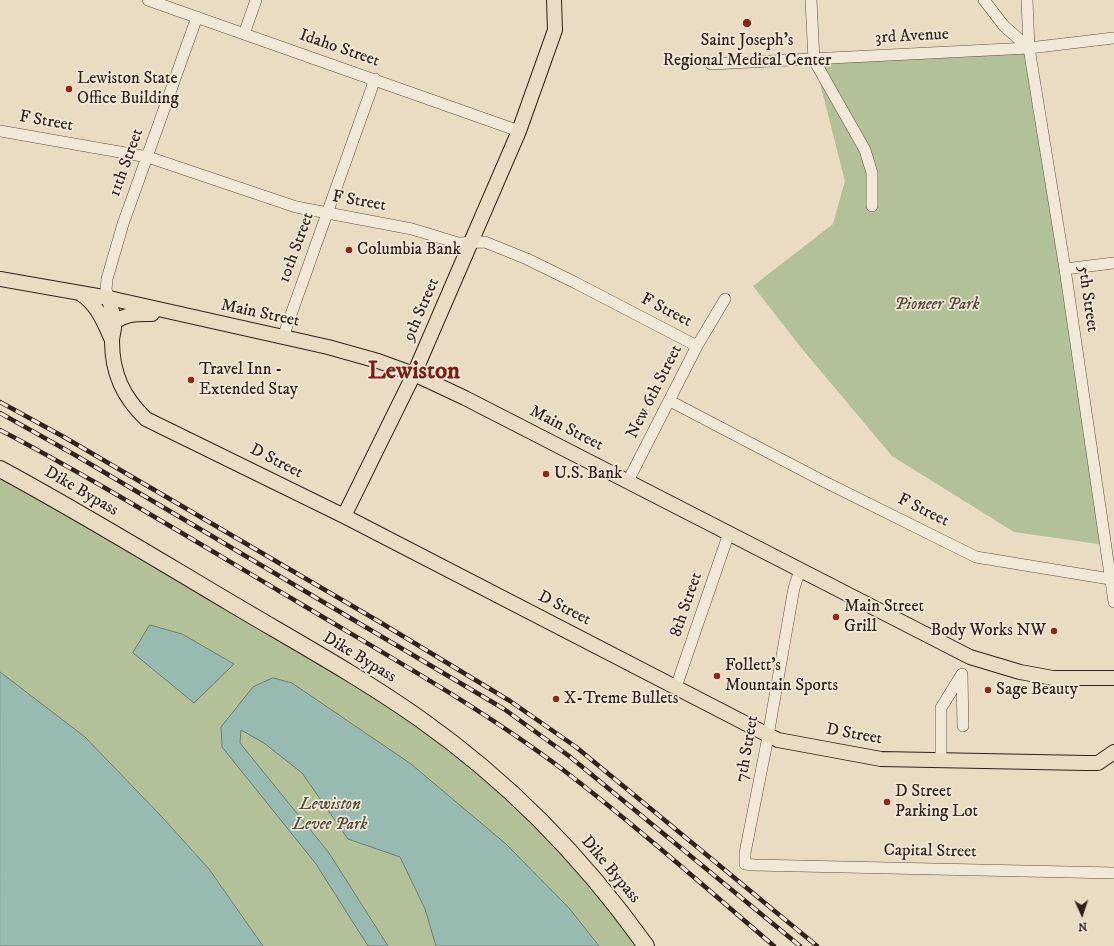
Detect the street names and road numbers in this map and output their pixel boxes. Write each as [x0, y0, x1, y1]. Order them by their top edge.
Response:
street label: 3rd Avenue [875, 25, 949, 49]
street label: Idaho Street [296, 26, 382, 72]
street label: F Street [18, 107, 74, 137]
street label: 11th Street [105, 126, 149, 200]
street label: F Street [331, 187, 387, 217]
street label: 10th Street [275, 210, 319, 286]
street label: 5th Street [1072, 265, 1102, 333]
street label: 9th Street [400, 275, 444, 345]
street label: F Street [637, 290, 695, 332]
street label: Main Street [219, 296, 301, 332]
street label: New 6th Street [623, 342, 687, 442]
street label: Main Street [526, 402, 606, 456]
street label: D Street [246, 440, 306, 484]
street label: Dike Bypass [40, 463, 122, 521]
street label: F Street [894, 490, 952, 532]
street label: 8th Street [666, 570, 708, 640]
street label: D Street [534, 587, 594, 631]
street label: Dike Bypass [319, 628, 399, 688]
street label: 7th Street [732, 714, 764, 784]
street label: D Street [824, 720, 884, 750]
street label: Dike Bypass [576, 832, 644, 908]
street label: Capital Street [883, 841, 977, 863]

